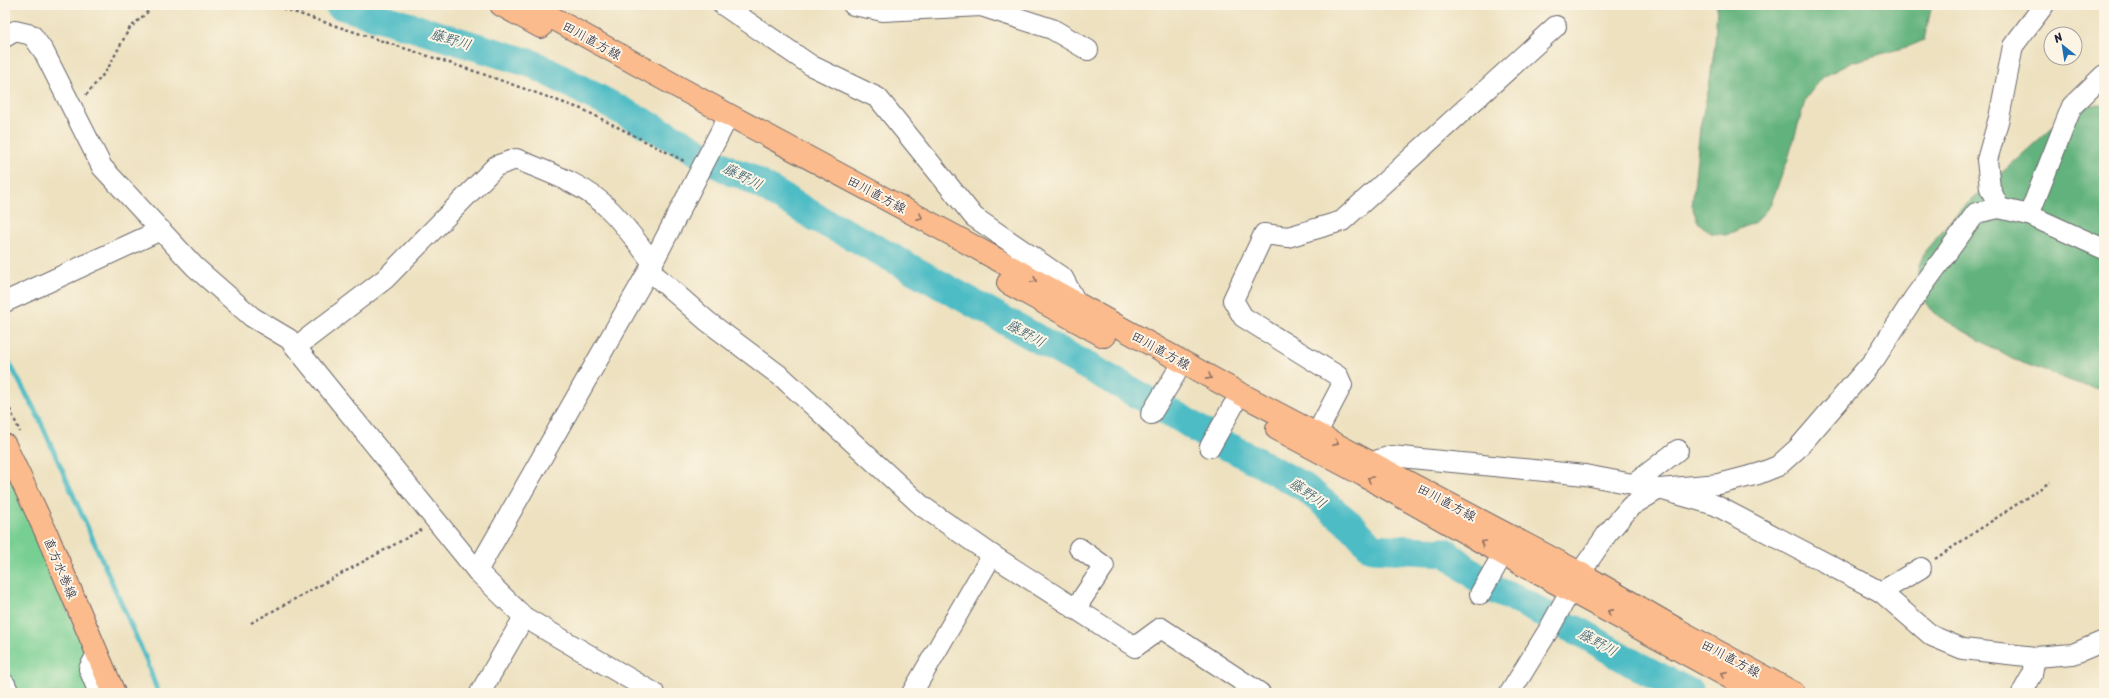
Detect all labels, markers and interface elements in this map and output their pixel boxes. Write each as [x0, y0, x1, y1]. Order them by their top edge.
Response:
street label: 田川直方線 [558, 15, 627, 67]
water label: 藤野川 [427, 21, 475, 58]
north arrow [2043, 26, 2083, 66]
text: N [2049, 27, 2067, 48]
water label: 藤野川 [718, 156, 767, 197]
street label: 田川直方線 [843, 169, 912, 220]
one-way arrow [916, 213, 923, 220]
one-way arrow [1030, 275, 1037, 282]
water label: 藤野川 [1001, 312, 1050, 355]
street label: 田川直方線 [1127, 325, 1196, 377]
one-way arrow [1205, 372, 1212, 379]
one-way arrow [1332, 439, 1339, 446]
water label: 藤野川 [1283, 471, 1332, 516]
one-way arrow [1367, 476, 1374, 483]
street label: 田川直方線 [1413, 477, 1482, 528]
street label: 直方水巻線 [37, 534, 84, 604]
one-way arrow [1480, 541, 1487, 548]
one-way arrow [1606, 609, 1614, 617]
water label: 藤野川 [1573, 621, 1622, 664]
street label: 田川直方線 [1697, 633, 1766, 684]
one-way arrow [1721, 672, 1728, 679]

